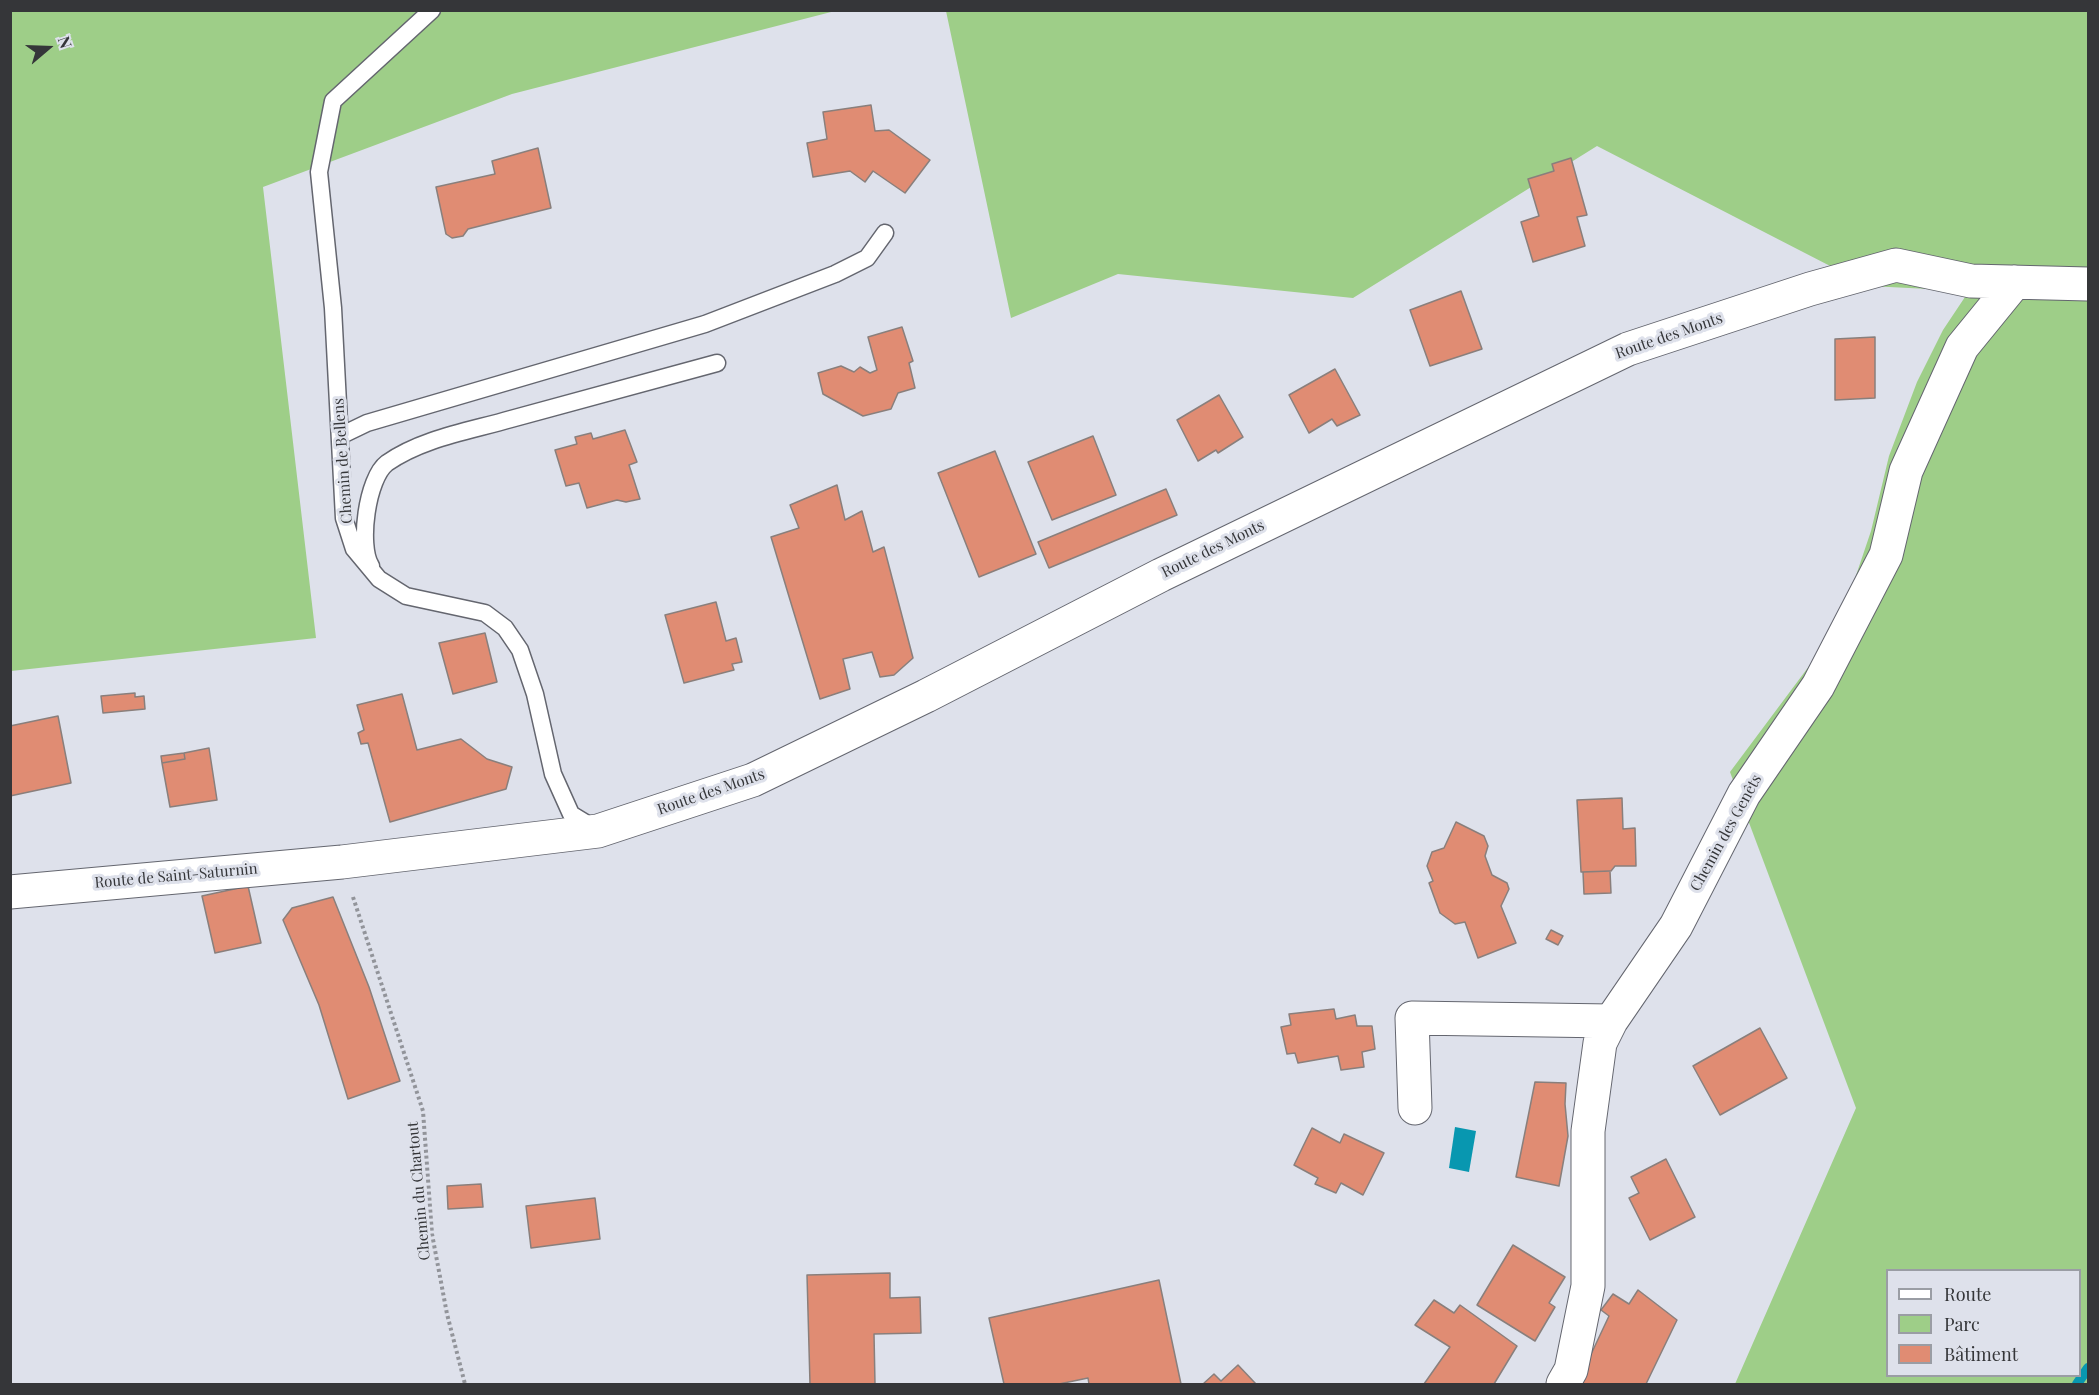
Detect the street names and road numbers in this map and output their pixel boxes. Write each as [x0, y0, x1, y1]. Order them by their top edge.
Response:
street label: Route des Monts [1613, 309, 1725, 363]
street label: Chemin de Bellens [330, 398, 356, 524]
street label: Route des Monts [1159, 516, 1267, 582]
street label: Route des Monts [655, 765, 767, 819]
street label: Chemin des Genêts [1686, 772, 1766, 894]
street label: Route de Saint-Saturnin [94, 860, 258, 892]
street label: Chemin du Chartout [404, 1121, 434, 1261]

